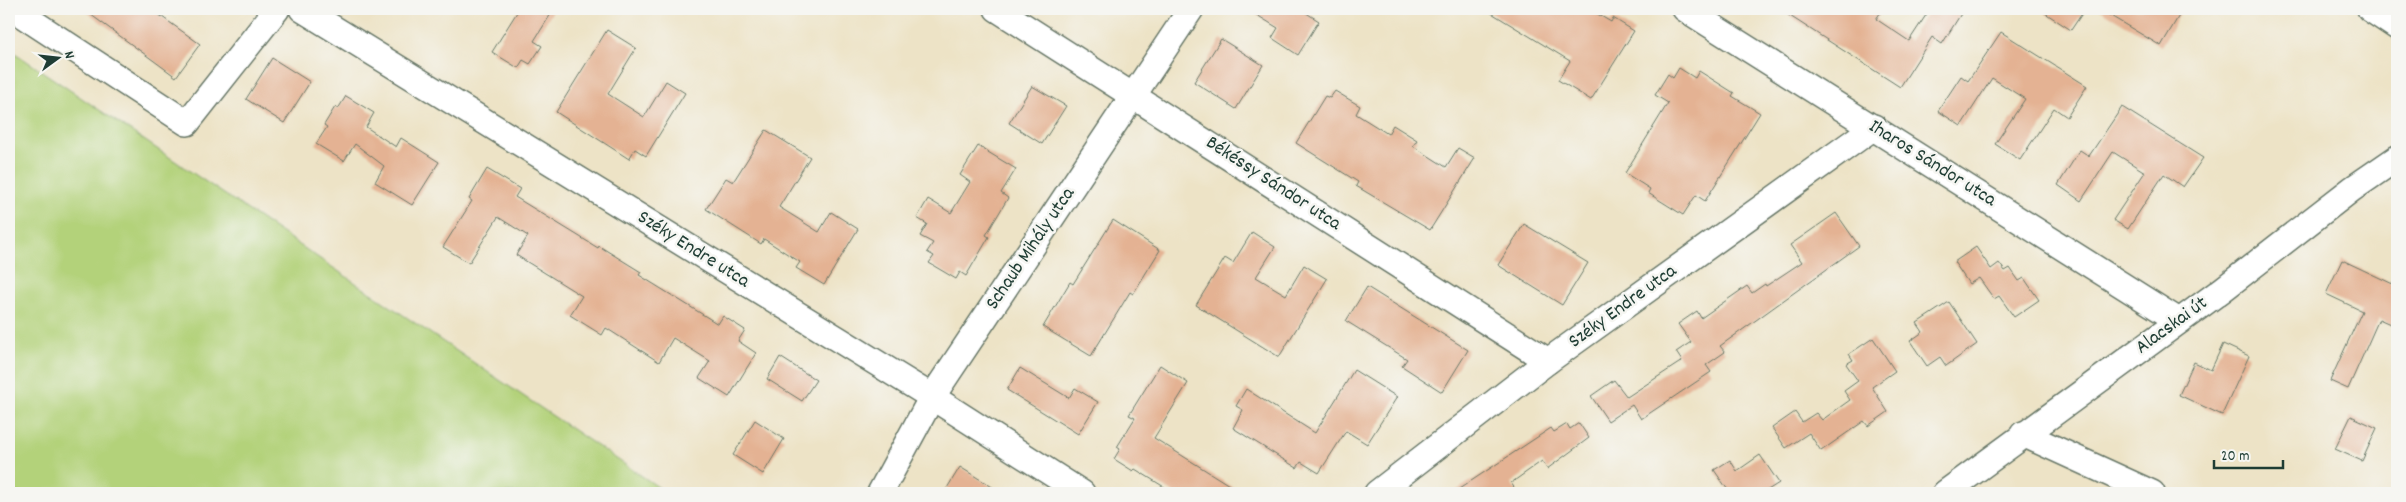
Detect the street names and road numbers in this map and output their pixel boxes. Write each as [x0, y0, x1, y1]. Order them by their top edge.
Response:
street label: Iharos Sándor utca [1863, 113, 2002, 215]
street label: Békéssy Sándor utca [1200, 130, 1347, 239]
street label: Schaub Mihály utca [980, 182, 1083, 316]
street label: Széky Endre utca [631, 204, 755, 296]
street label: Széky Endre utca [1563, 258, 1683, 356]
street label: Alacskai út [2130, 290, 2214, 362]

